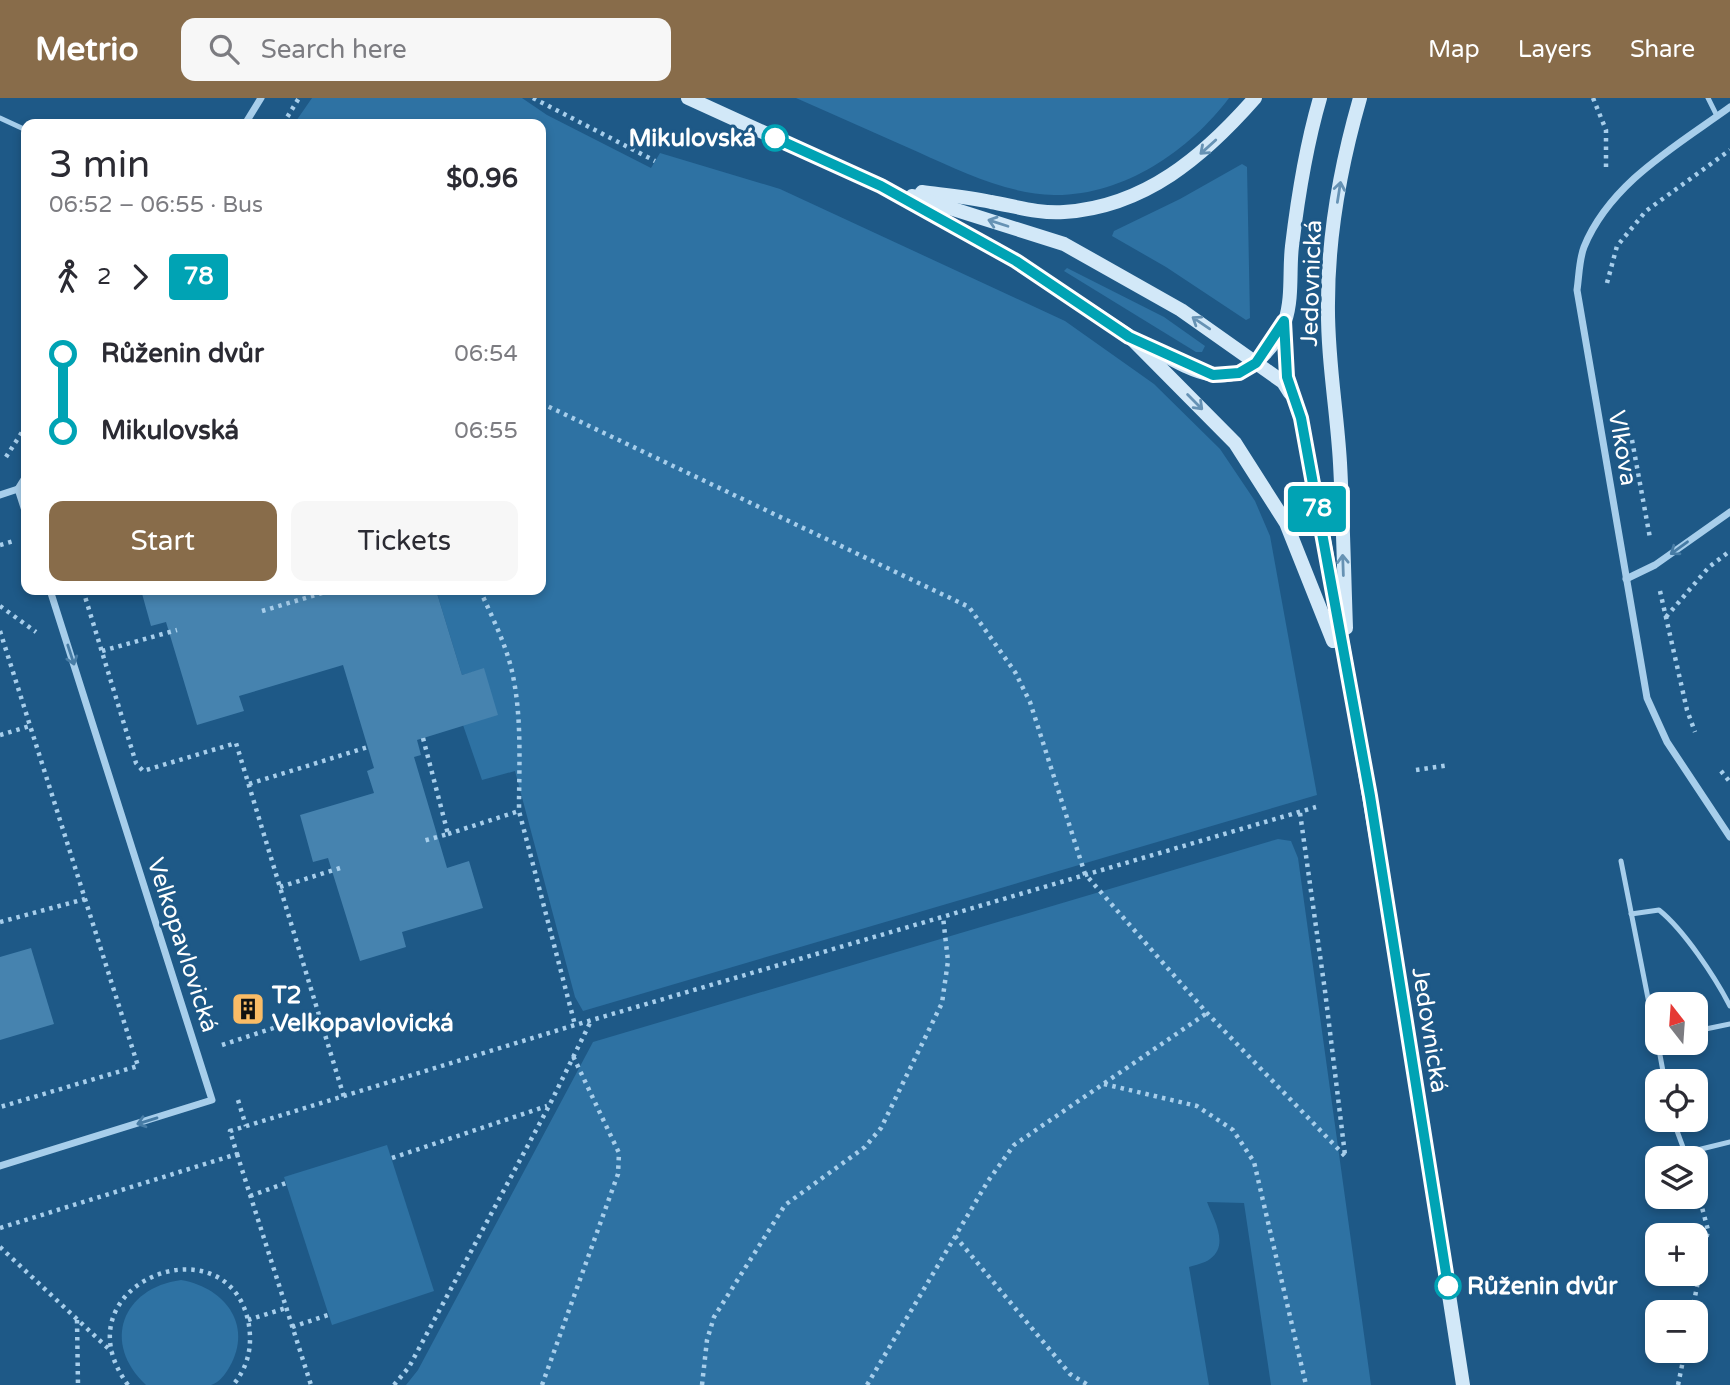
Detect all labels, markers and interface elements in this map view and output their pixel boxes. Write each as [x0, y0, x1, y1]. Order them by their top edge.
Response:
search box [181, 18, 671, 81]
text: Metrio [35, 30, 139, 69]
icon: search [205, 30, 243, 68]
text: Search here [261, 34, 407, 65]
text: Map [1428, 35, 1480, 64]
text: Layers [1518, 35, 1592, 64]
text: Share [1630, 35, 1695, 64]
place label: Mikulovská [628, 124, 756, 153]
marker: Mikulovská [762, 125, 788, 151]
one-way arrow [1199, 139, 1217, 155]
text: 3 min [49, 142, 150, 188]
text: $0.96 [446, 163, 518, 194]
one-way arrow [1333, 181, 1346, 204]
text: 06:52 – 06:55 · Bus [49, 191, 263, 219]
one-way arrow [987, 216, 1009, 228]
street label: Jedovnická [1295, 219, 1328, 347]
icon: walk [49, 258, 87, 296]
icon: forward [121, 258, 159, 296]
text: 78 [183, 262, 214, 291]
text: 2 [97, 263, 111, 291]
one-way arrow [1192, 316, 1211, 330]
text: Růženin dvůr [101, 338, 264, 369]
text: 06:54 [454, 340, 518, 368]
one-way arrow [1186, 393, 1203, 410]
street label: Vlkova [1602, 408, 1643, 488]
text: Mikulovská [101, 415, 239, 446]
text: 06:55 [454, 417, 518, 445]
line badge: 78 [1286, 486, 1348, 532]
text: 78 [1302, 494, 1332, 523]
button: Start [49, 501, 277, 581]
button: Tickets [291, 501, 518, 581]
one-way arrow [1670, 541, 1689, 555]
one-way arrow [1337, 554, 1350, 577]
one-way arrow [66, 643, 78, 665]
street label: Velkopavlovická [141, 854, 224, 1036]
street label: Jedovnická [1405, 965, 1454, 1095]
place label: T2 Velkopavlovická [271, 981, 454, 1038]
building icon: T2 Velkopavlovická [229, 990, 267, 1028]
north arrow [1645, 992, 1708, 1055]
map controls [1645, 992, 1708, 1363]
button: locate [1645, 1069, 1708, 1132]
one-way arrow [136, 1115, 158, 1128]
button: layers [1645, 1146, 1708, 1209]
button: + [1645, 1223, 1708, 1286]
place label: Růženin dvůr [1467, 1272, 1618, 1301]
marker: Růženin dvůr [1435, 1273, 1461, 1299]
button: − [1645, 1300, 1708, 1363]

